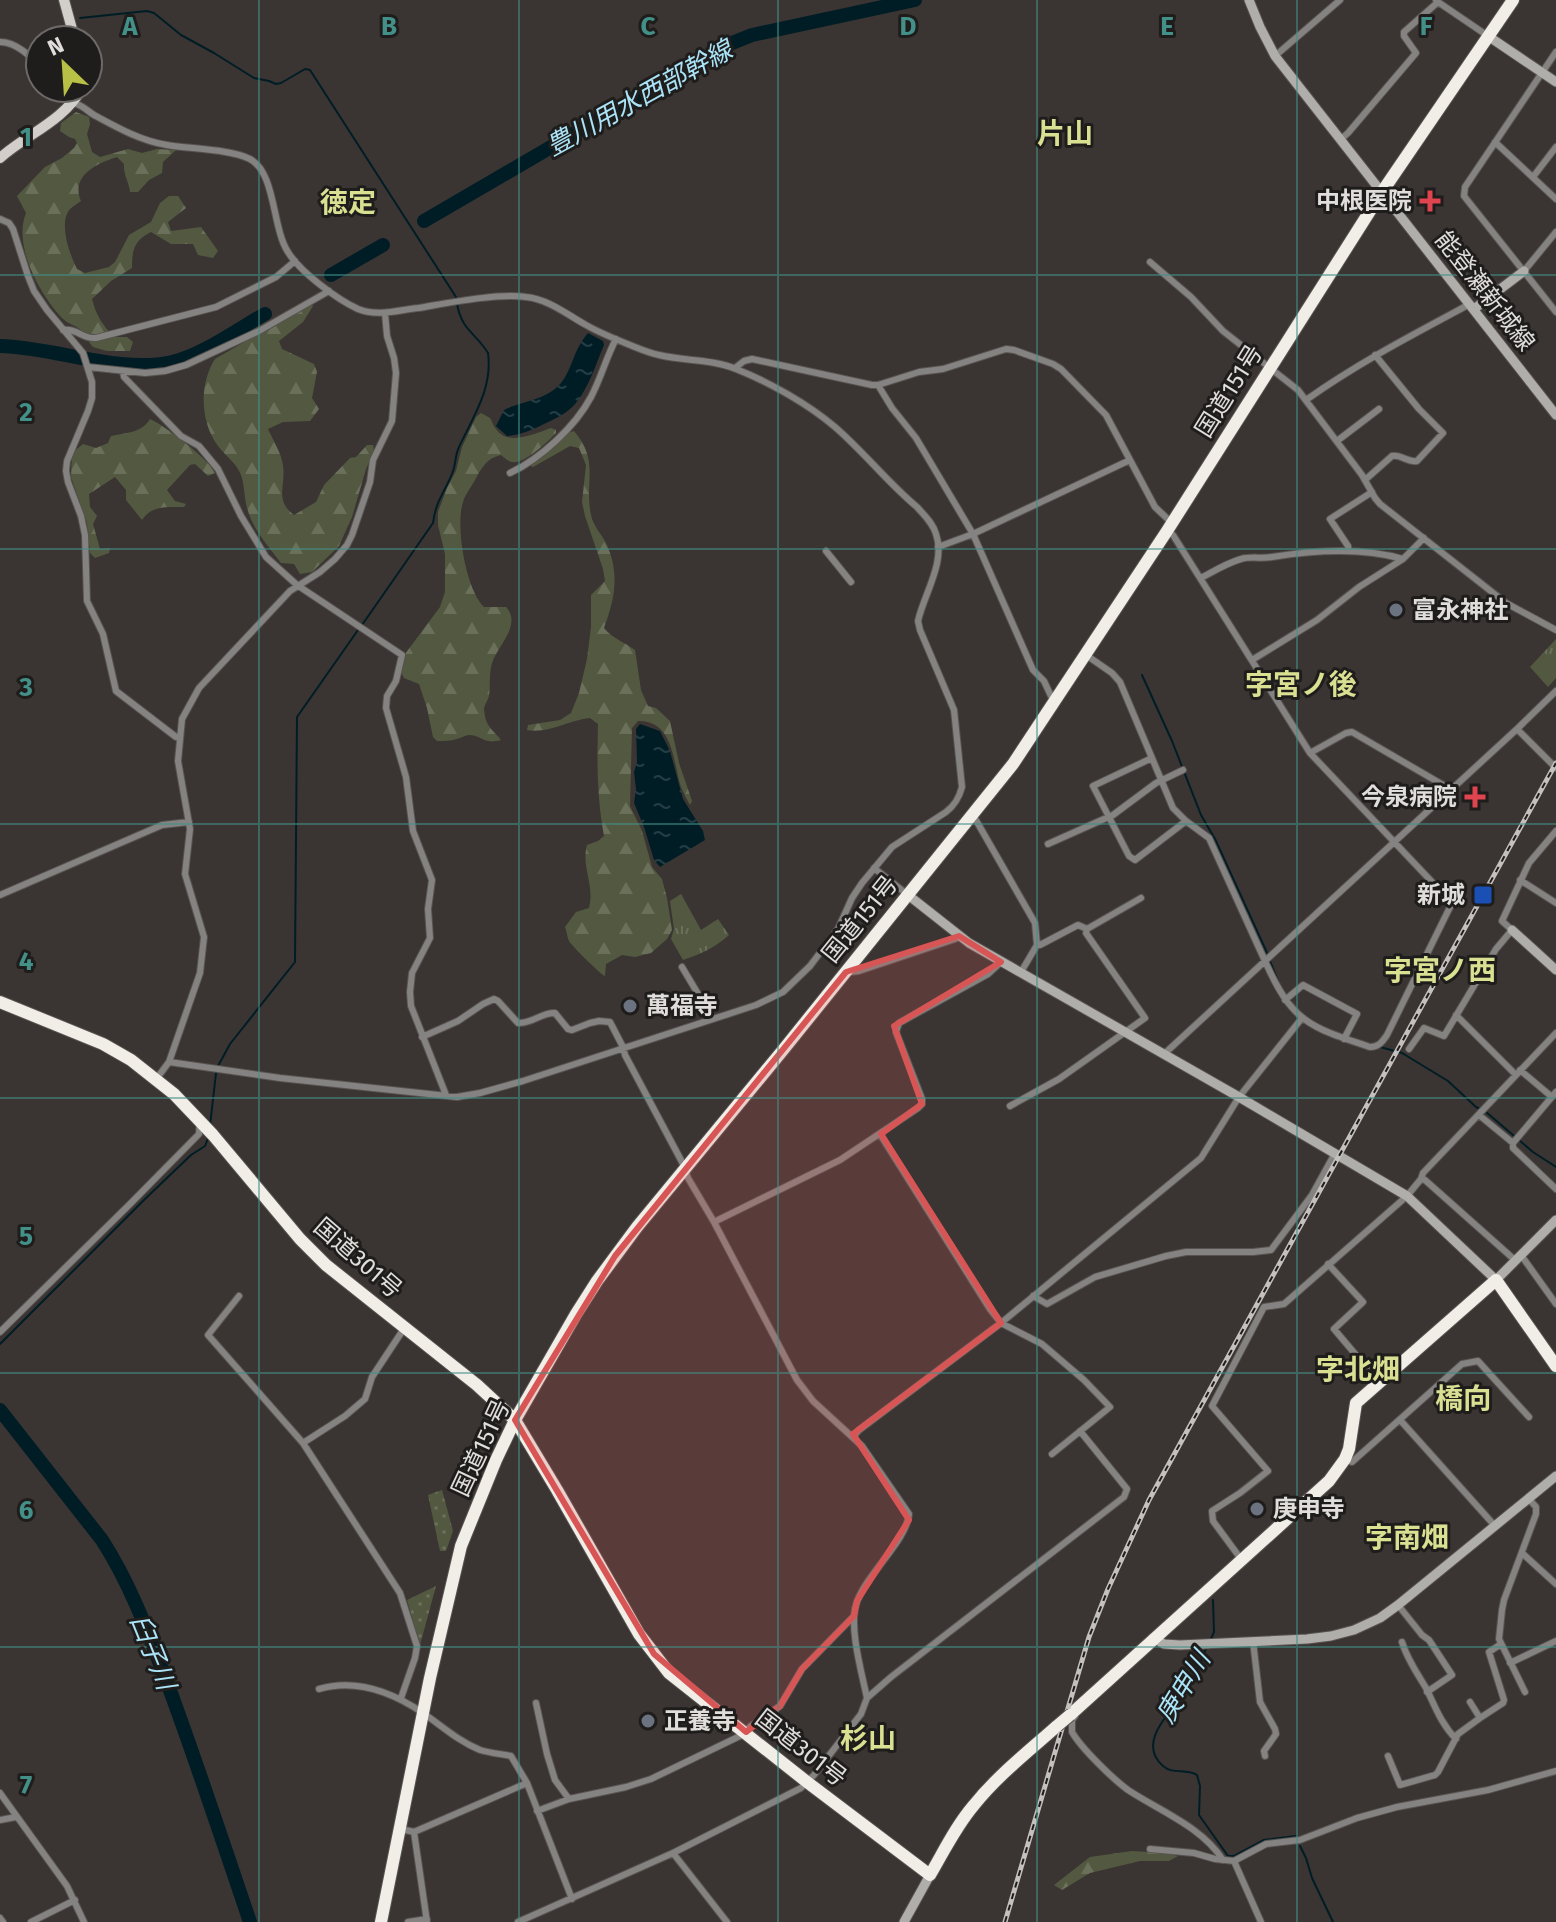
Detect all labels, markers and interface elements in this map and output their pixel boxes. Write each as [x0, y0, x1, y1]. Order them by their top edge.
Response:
text: A [121, 11, 138, 42]
text: B [381, 11, 397, 42]
text: C [641, 11, 656, 42]
text: D [900, 11, 917, 42]
text: E [1160, 11, 1174, 42]
text: F [1420, 11, 1433, 42]
north arrow [24, 24, 104, 104]
text: N [43, 31, 68, 62]
water label: 豊川用水西部幹線 [541, 33, 740, 162]
district label: 片山 [1037, 117, 1093, 150]
text: 1 [20, 122, 32, 153]
district label: 徳定 [320, 186, 376, 219]
place label: 中根医院 [1316, 187, 1412, 215]
marker: 中根医院 [1419, 190, 1441, 212]
street label: 能登瀬新城線 [1430, 226, 1540, 356]
street label: 国道151号 [1190, 340, 1268, 442]
text: 2 [19, 397, 33, 428]
place label: 富永神社 [1412, 596, 1508, 624]
marker: 富永神社 [1387, 601, 1405, 619]
district label: 字宮ノ後 [1245, 668, 1357, 701]
text: 3 [18, 672, 33, 703]
place label: 今泉病院 [1361, 783, 1457, 811]
marker: 今泉病院 [1464, 786, 1486, 808]
street label: 国道151号 [817, 870, 903, 968]
place label: 新城 [1417, 881, 1465, 909]
marker: 新城 [1472, 884, 1494, 906]
text: 4 [19, 946, 34, 977]
district label: 字宮ノ西 [1384, 954, 1496, 987]
place label: 萬福寺 [646, 992, 718, 1020]
marker: 萬福寺 [621, 997, 639, 1015]
street label: 国道301号 [308, 1212, 408, 1304]
text: 5 [19, 1221, 33, 1252]
district label: 字北畑 [1316, 1353, 1400, 1386]
district label: 橋向 [1435, 1382, 1491, 1415]
street label: 国道151号 [446, 1395, 516, 1501]
text: 6 [19, 1495, 34, 1526]
place label: 庚申寺 [1273, 1495, 1345, 1523]
marker: 庚申寺 [1248, 1500, 1266, 1518]
district label: 字南畑 [1365, 1521, 1449, 1554]
water label: 臼子川 [124, 1610, 183, 1697]
water label: 庚申川 [1150, 1643, 1218, 1729]
street label: 国道301号 [750, 1704, 852, 1792]
place label: 正養寺 [664, 1707, 736, 1735]
marker: 正養寺 [639, 1712, 657, 1730]
district label: 杉山 [840, 1722, 896, 1755]
text: 7 [20, 1770, 32, 1801]

